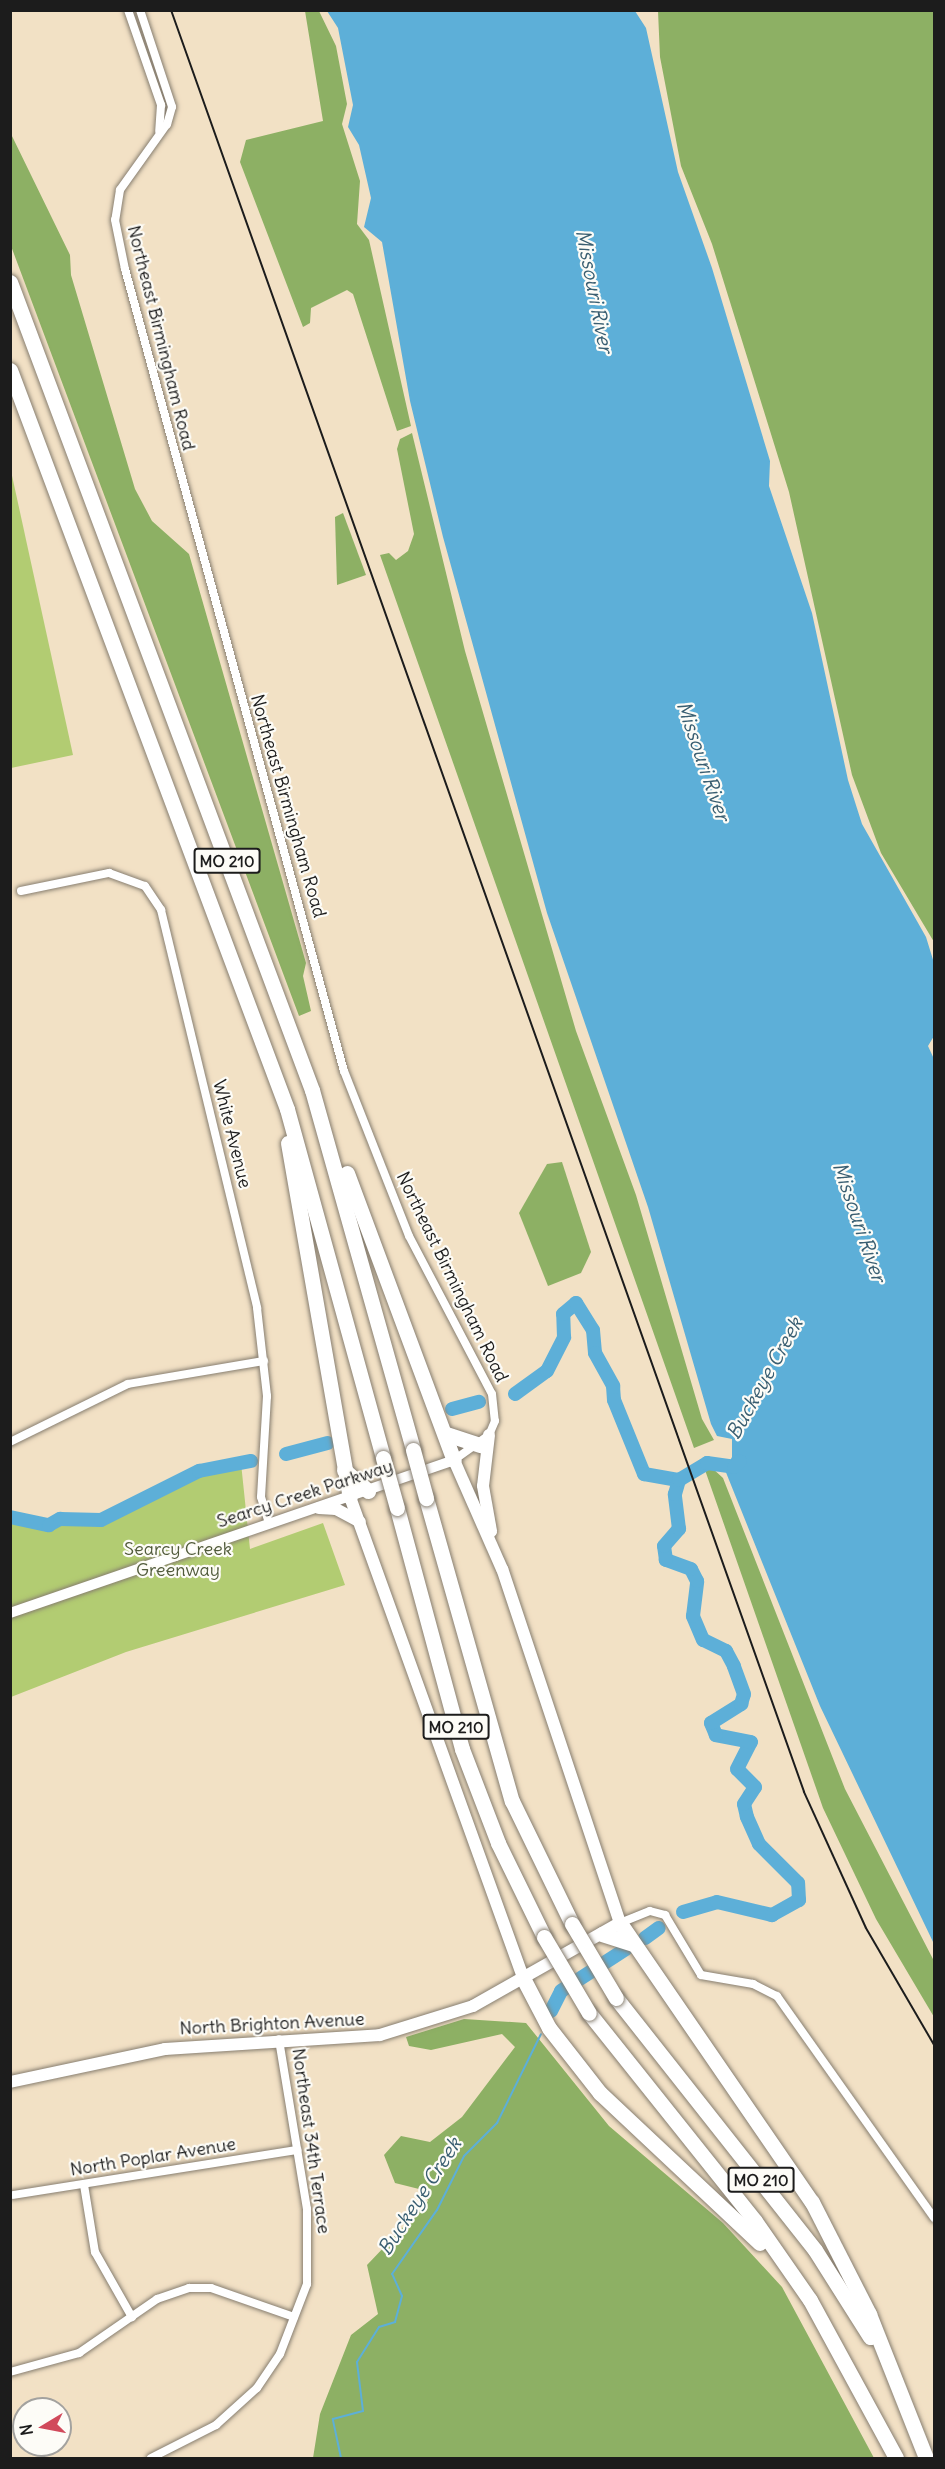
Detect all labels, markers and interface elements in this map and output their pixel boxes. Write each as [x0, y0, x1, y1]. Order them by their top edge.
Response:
street label: Northeast Birmingham Road [123, 223, 199, 453]
water label: Missouri River [571, 227, 619, 355]
street label: Northeast Birmingham Road [246, 692, 330, 920]
water label: Missouri River [672, 698, 736, 824]
road number: MO 210 [192, 848, 262, 874]
street label: White Avenue [208, 1078, 256, 1190]
water label: Missouri River [828, 1159, 892, 1285]
street label: Northeast Birmingham Road [392, 1168, 512, 1386]
water label: Buckeye Creek [721, 1313, 807, 1443]
street label: Searcy Creek Parkway [214, 1455, 396, 1533]
park label: Searcy Creek Greenway [124, 1539, 232, 1582]
road number: MO 210 [422, 1714, 490, 1740]
street label: North Brighton Avenue [179, 2008, 365, 2040]
street label: Northeast 34th Terrace [287, 2047, 335, 2235]
street label: North Poplar Avenue [69, 2133, 237, 2181]
water label: Buckeye Creek [372, 2133, 466, 2259]
road number: MO 210 [726, 2167, 795, 2193]
north arrow [12, 2397, 72, 2457]
text: N [15, 2423, 37, 2437]

